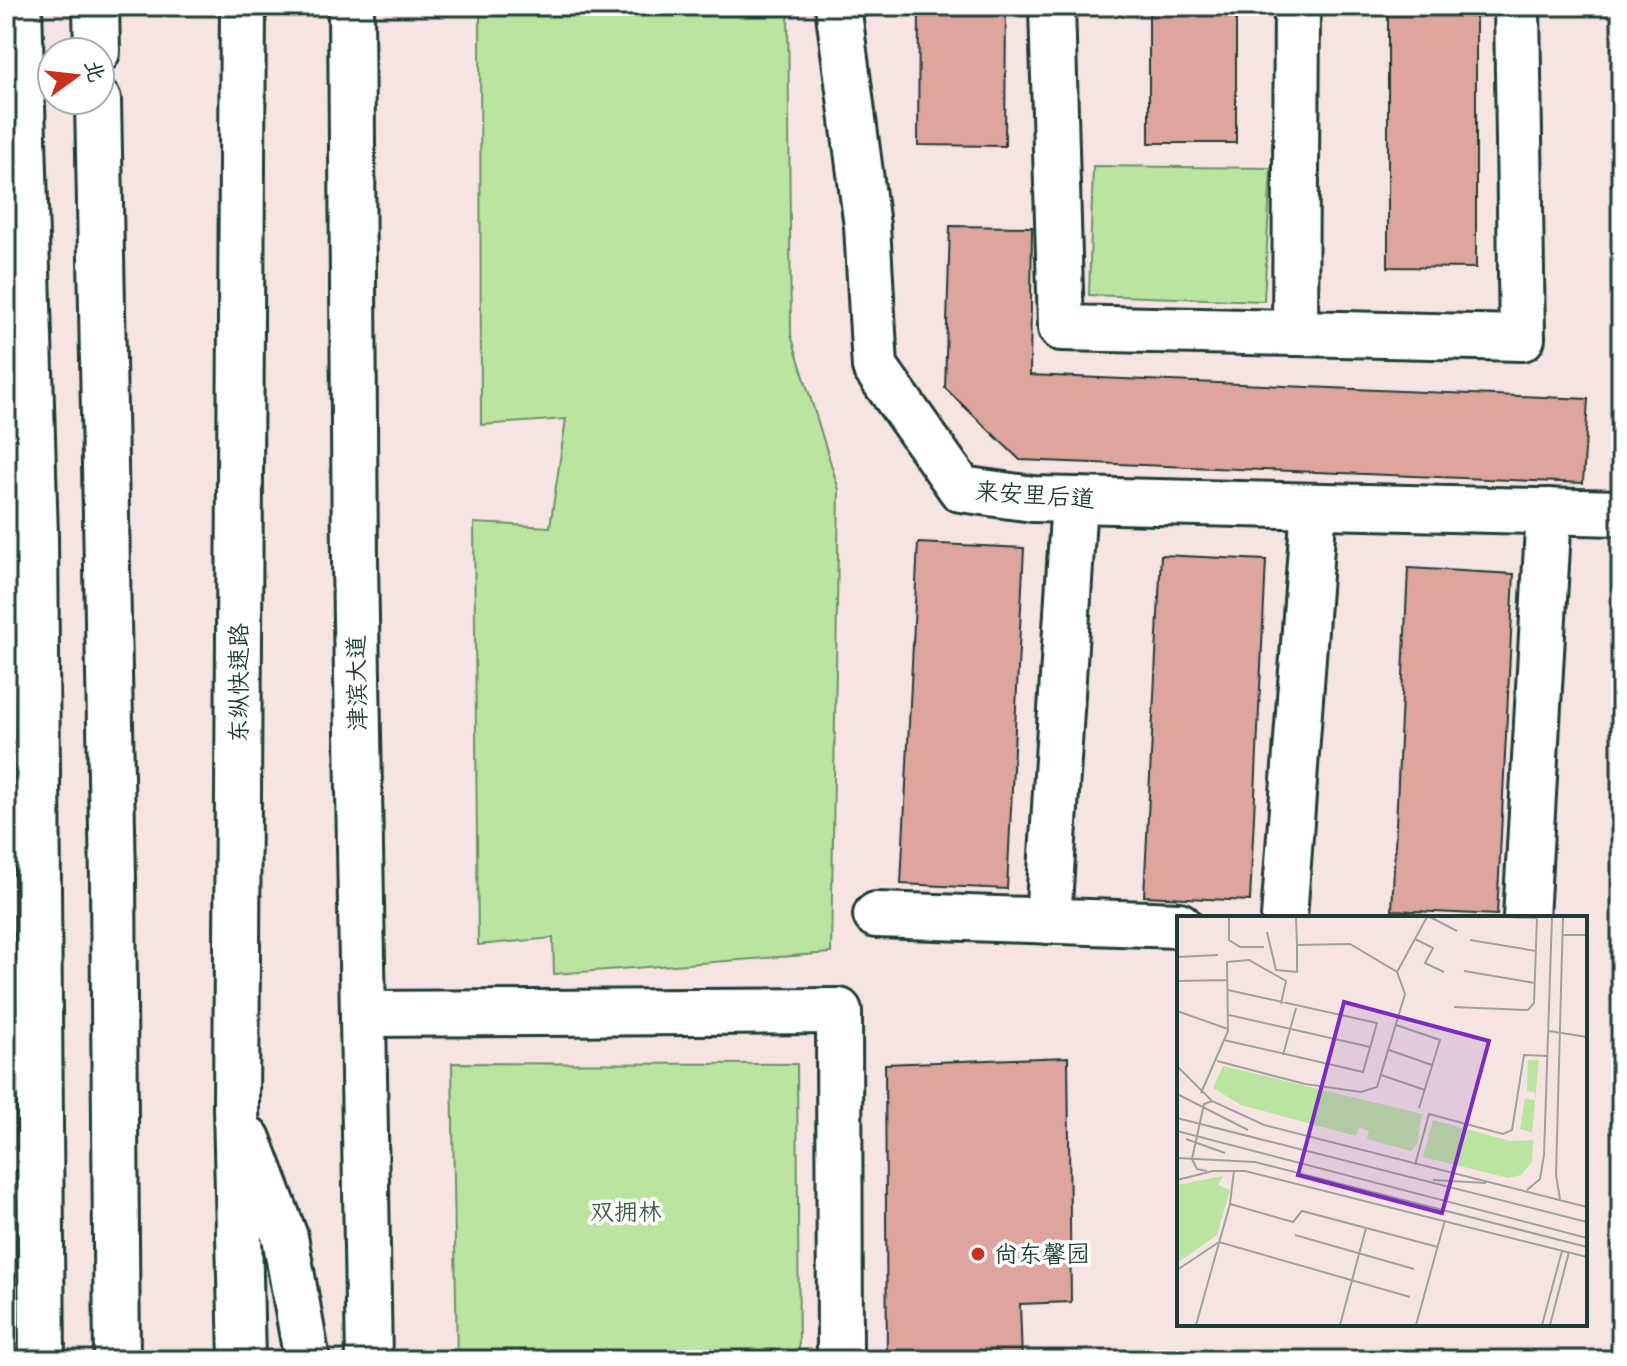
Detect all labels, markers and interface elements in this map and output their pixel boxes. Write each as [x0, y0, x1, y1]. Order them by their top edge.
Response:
north arrow [36, 36, 116, 116]
text: 北 [74, 57, 110, 86]
street label: 来安里后道 [974, 477, 1096, 519]
street label: 东纵快速路 [225, 623, 259, 743]
street label: 津滨大道 [342, 635, 378, 731]
inset map [1177, 916, 1587, 1326]
park label: 双拥林 [590, 1198, 662, 1232]
place label: 尚东馨园 [994, 1240, 1090, 1274]
marker: 尚东馨园 [969, 1245, 987, 1263]

